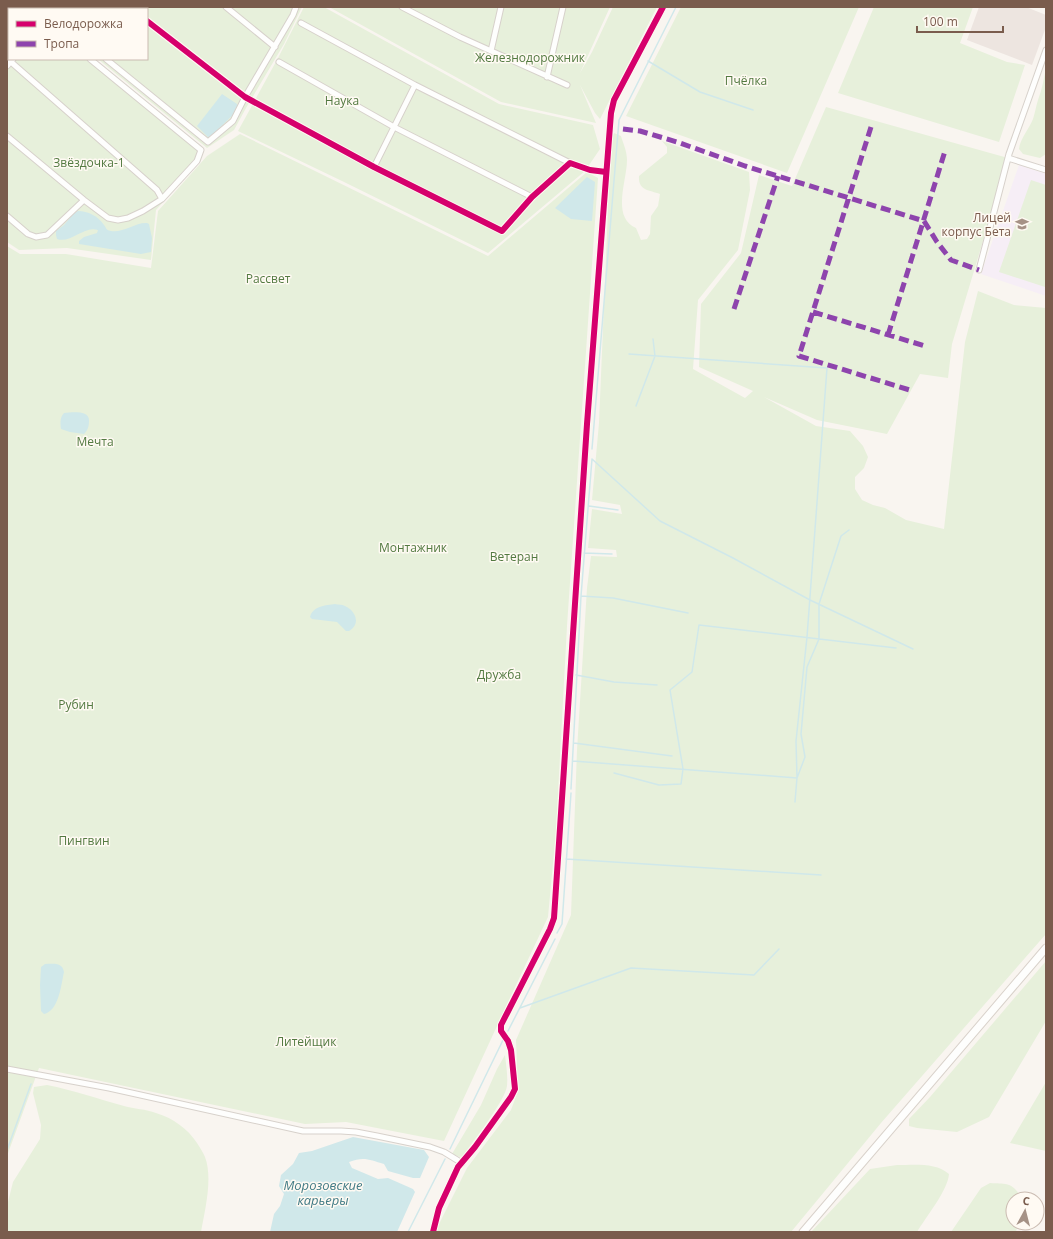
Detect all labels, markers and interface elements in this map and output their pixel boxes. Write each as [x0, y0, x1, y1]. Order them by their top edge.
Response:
legend [8, 8, 148, 60]
scale bar [917, 8, 1003, 34]
text: 100 m [923, 13, 958, 30]
text: Велодорожка [44, 15, 123, 32]
text: Тропа [44, 35, 79, 52]
park label: Железнодорожник [475, 49, 586, 66]
park label: Пчёлка [725, 72, 767, 89]
park label: Наука [325, 92, 359, 109]
park label: Звёздочка-1 [53, 154, 125, 171]
place label: Лицей корпус Бета [942, 209, 1011, 240]
school or university icon: Лицей корпус Бета [1014, 216, 1030, 232]
park label: Рассвет [246, 270, 291, 287]
park label: Мечта [76, 433, 114, 450]
park label: Монтажник [379, 539, 448, 556]
park label: Ветеран [490, 548, 538, 565]
park label: Дружба [477, 666, 521, 683]
park label: Рубин [58, 696, 94, 713]
park label: Пингвин [58, 832, 110, 849]
park label: Литейщик [276, 1033, 337, 1050]
water label: Морозовские карьеры [283, 1176, 363, 1209]
north arrow [1005, 1191, 1045, 1231]
text: С [1022, 1193, 1031, 1208]

